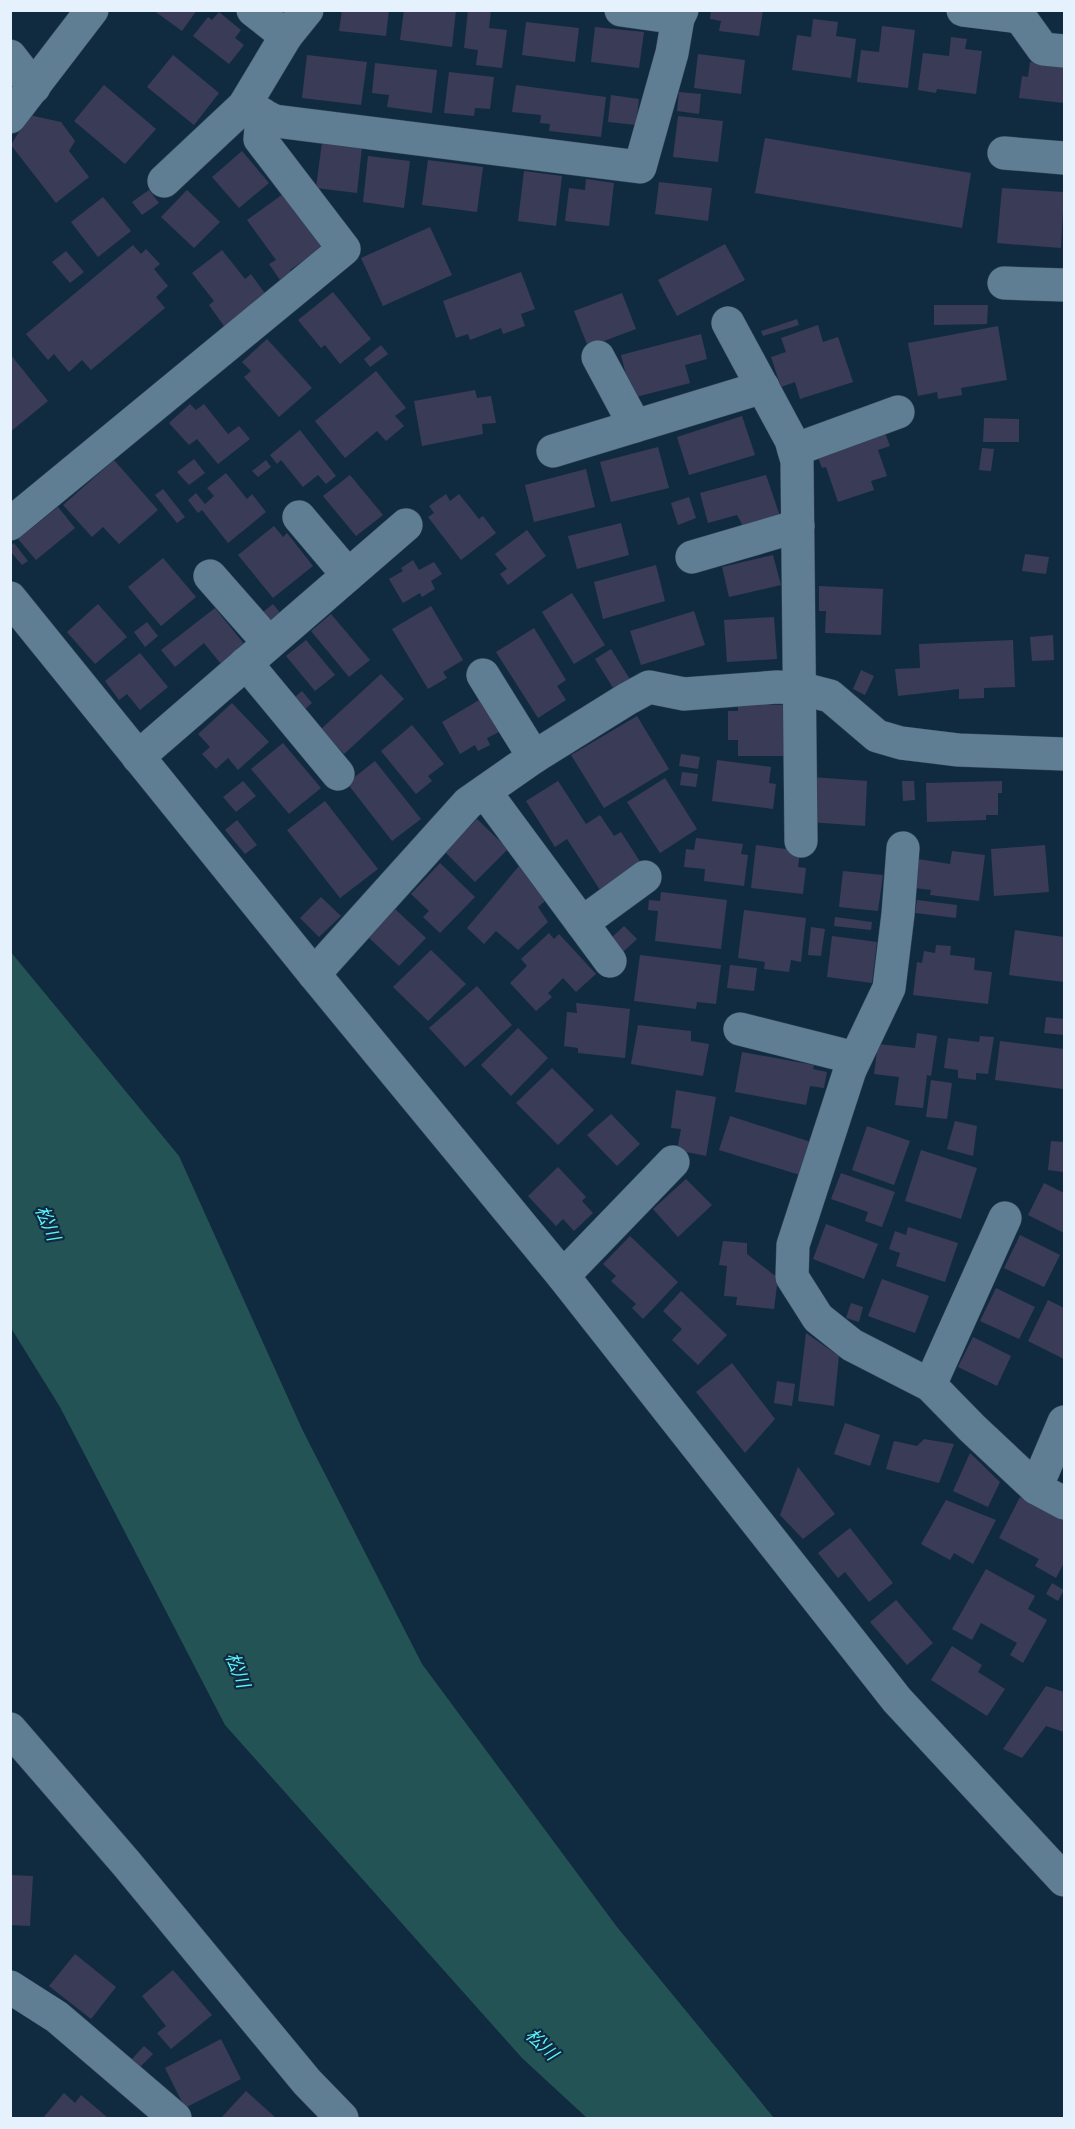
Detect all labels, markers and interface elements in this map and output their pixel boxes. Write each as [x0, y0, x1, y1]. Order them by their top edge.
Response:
water label: 松川 [30, 1202, 66, 1246]
water label: 松川 [221, 1649, 256, 1693]
water label: 松川 [521, 2023, 564, 2066]

